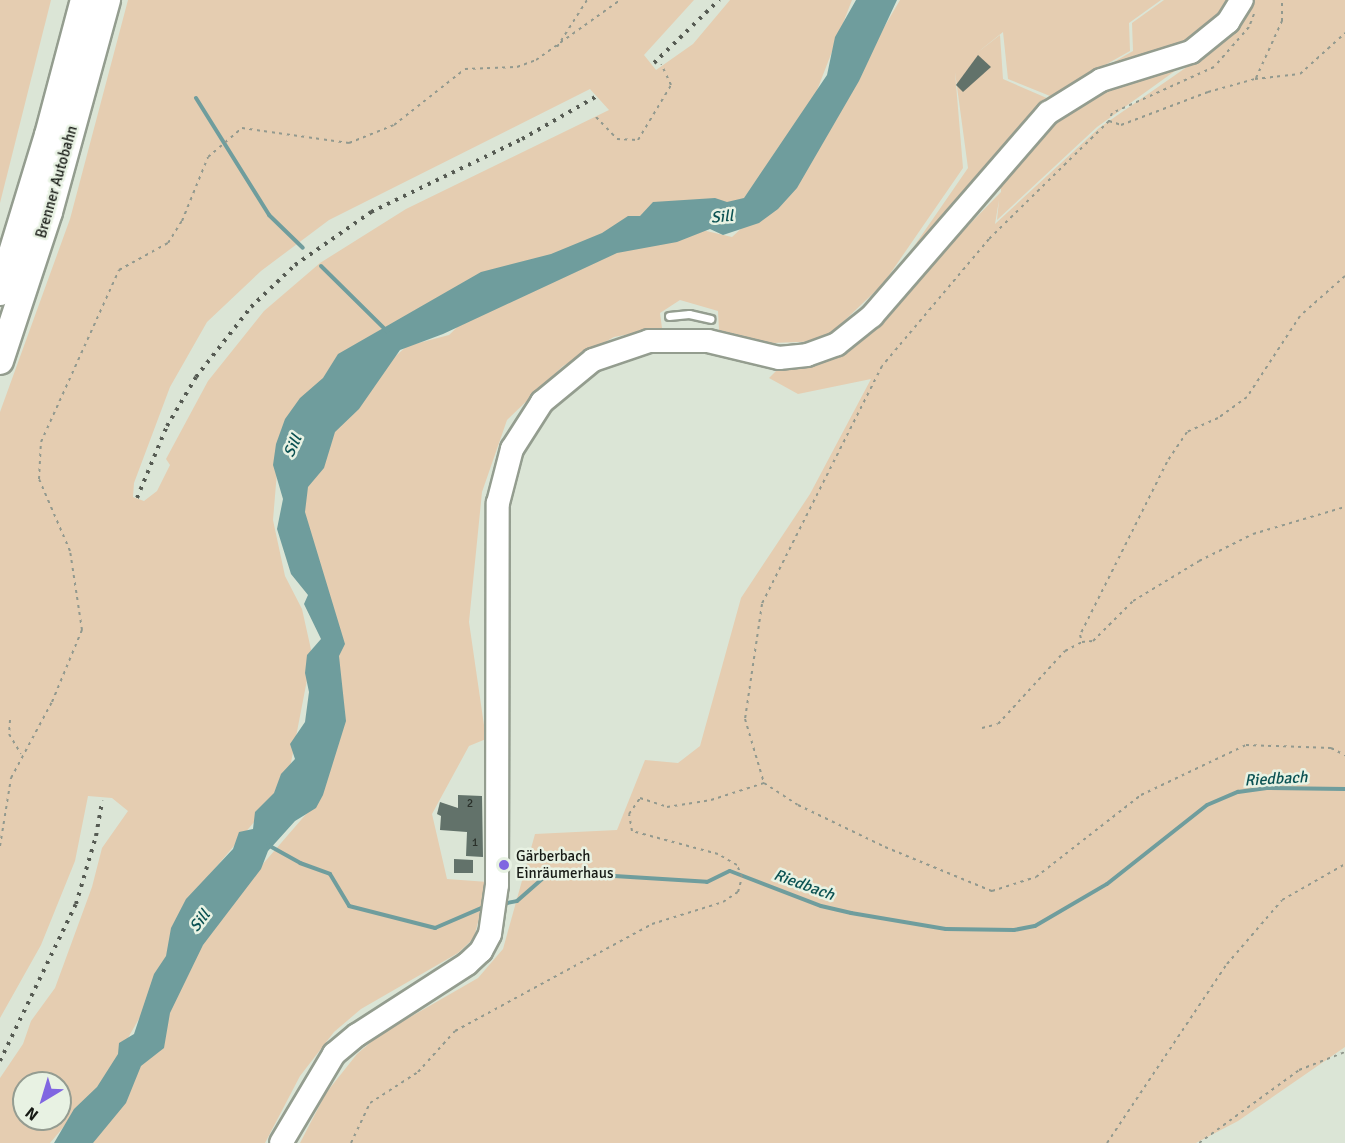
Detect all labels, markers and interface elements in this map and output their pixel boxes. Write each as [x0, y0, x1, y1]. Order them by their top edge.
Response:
street label: Brenner Autobahn [32, 124, 82, 240]
water label: Sill [710, 206, 734, 228]
water label: Sill [280, 432, 306, 460]
water label: Riedbach [1244, 768, 1308, 790]
house number: 2 [467, 797, 473, 811]
house number: 1 [472, 836, 478, 850]
place label: Gärberbach Einräumerhaus [516, 847, 613, 882]
marker: Gärberbach Einräumerhaus [497, 858, 511, 872]
water label: Riedbach [771, 865, 837, 905]
water label: Sill [186, 906, 214, 936]
north arrow [12, 1071, 72, 1131]
text: N [22, 1102, 43, 1125]

